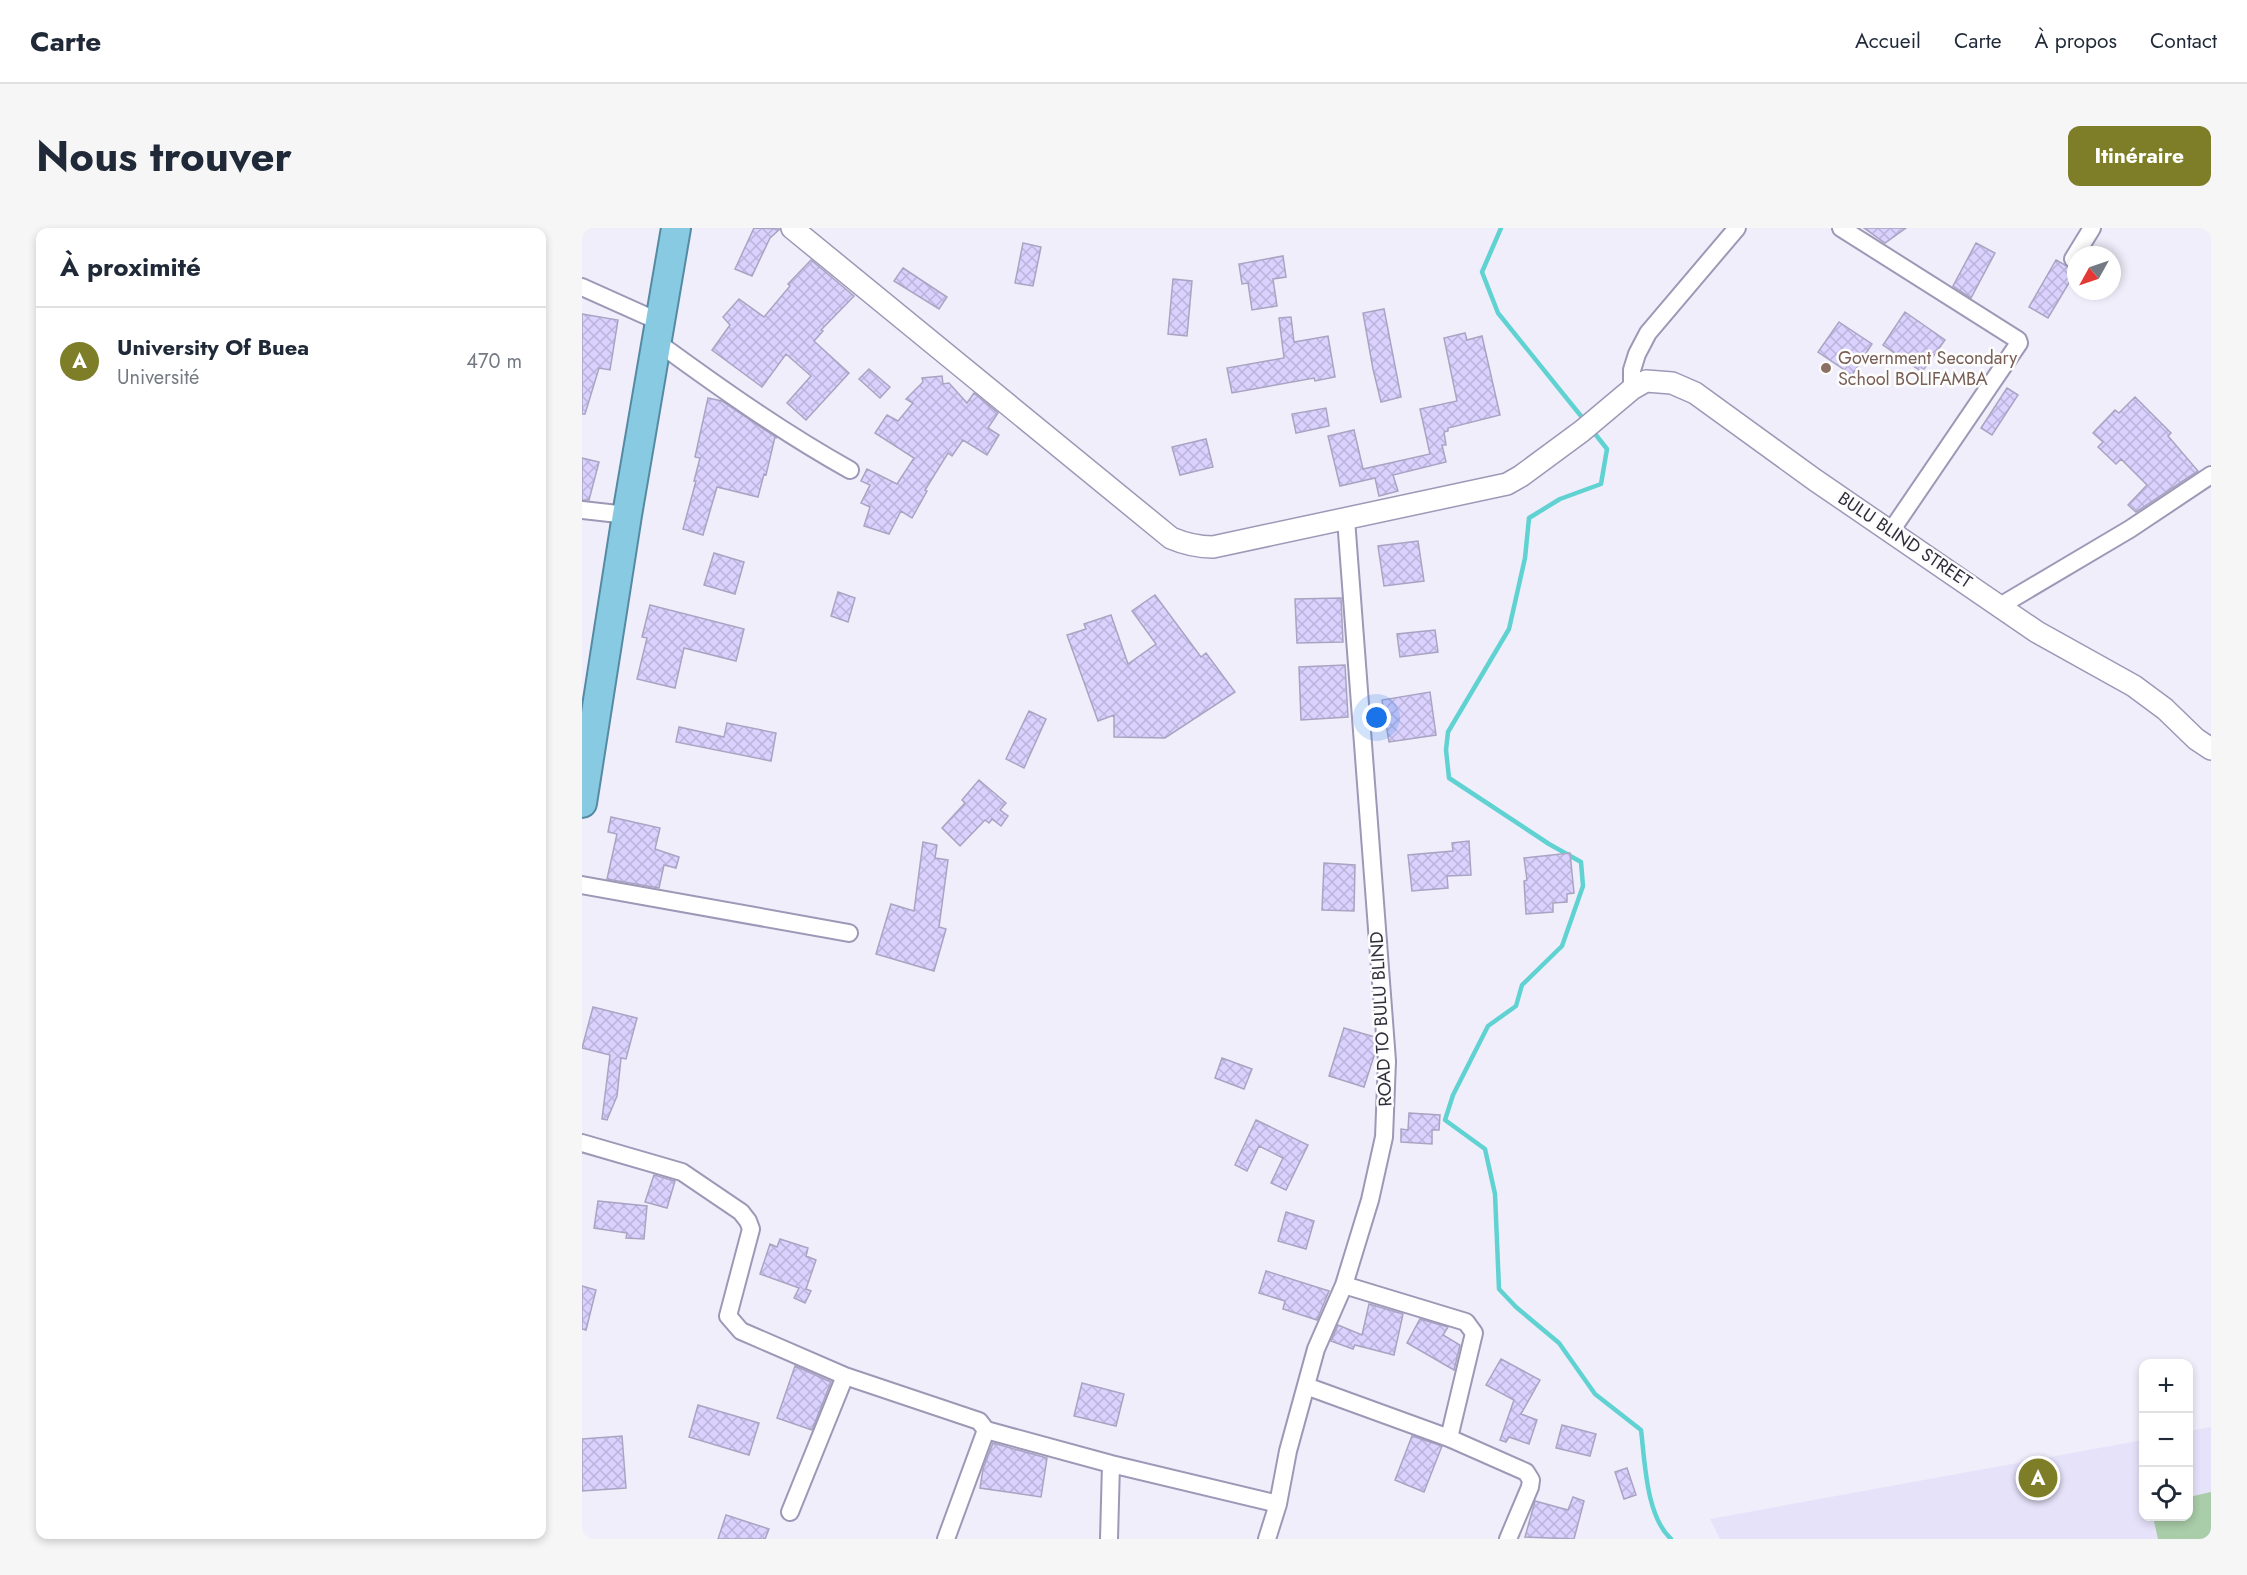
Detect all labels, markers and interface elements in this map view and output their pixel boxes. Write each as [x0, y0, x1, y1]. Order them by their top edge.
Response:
text: Carte [30, 21, 101, 62]
text: Accueil [1855, 26, 1921, 56]
text: Carte [1954, 26, 2002, 56]
text: À propos [2035, 26, 2117, 56]
text: Contact [2150, 26, 2217, 56]
text: Nous trouver [36, 126, 292, 187]
button: Itinéraire [2068, 126, 2211, 186]
north arrow [2067, 246, 2121, 300]
text: À proximité [60, 248, 201, 286]
text: University Of Buea [117, 331, 309, 363]
place label: Government Secondary School BOLIFAMBA [1838, 345, 2017, 392]
text: A [72, 347, 87, 376]
text: 470 m [466, 347, 522, 376]
marker: Government Secondary School BOLIFAMBA [1819, 361, 1833, 375]
text: Université [117, 363, 199, 392]
street label: BULU BLIND STREET [1833, 485, 1978, 595]
your location [1362, 703, 1391, 732]
street label: ROAD TO BULU BLIND [1363, 931, 1399, 1107]
map controls [2139, 1359, 2193, 1521]
button: + [2139, 1359, 2193, 1413]
button: − [2139, 1413, 2193, 1467]
pin: A [2018, 1456, 2058, 1500]
button: locate [2139, 1467, 2193, 1521]

